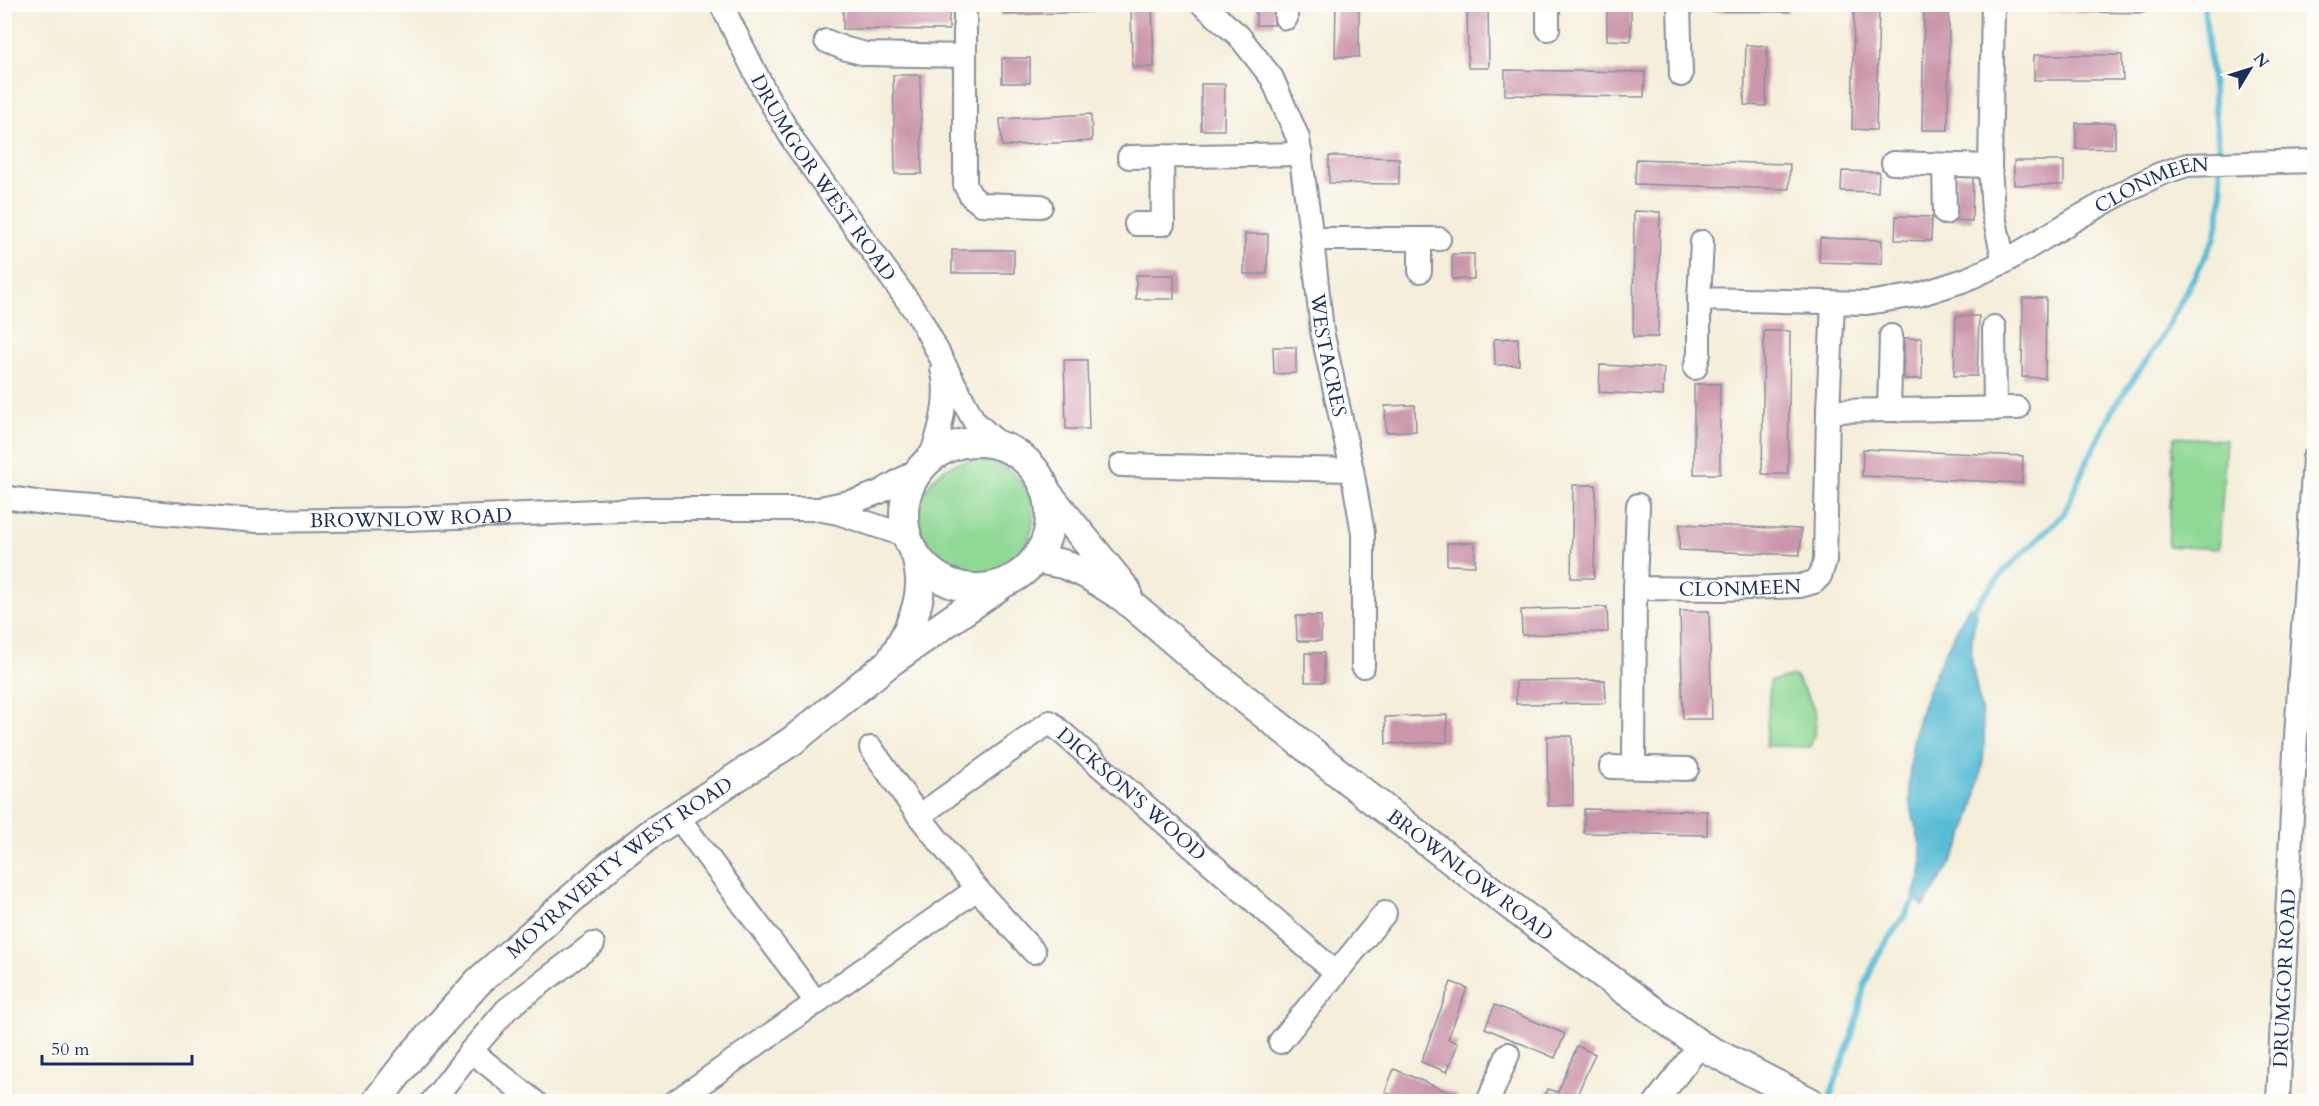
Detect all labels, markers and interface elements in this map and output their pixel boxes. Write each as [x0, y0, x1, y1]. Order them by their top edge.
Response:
north arrow [2220, 39, 2280, 99]
text: N [2248, 48, 2274, 73]
street label: DRUMGOR WEST ROAD [745, 70, 903, 286]
street label: CLONMEEN [2089, 151, 2209, 219]
street label: WESTACRES [1304, 291, 1354, 419]
street label: BROWNLOW ROAD [309, 501, 512, 534]
street label: CLONMEEN [1679, 572, 1802, 603]
street label: DICKSON'S WOOD [1051, 721, 1212, 867]
street label: MOYRAVERTY WEST ROAD [500, 770, 738, 964]
street label: BROWNLOW ROAD [1382, 803, 1559, 947]
street label: DRUMGOR ROAD [2266, 888, 2302, 1068]
scale bar [42, 1028, 192, 1066]
text: 50 m [51, 1037, 90, 1062]

